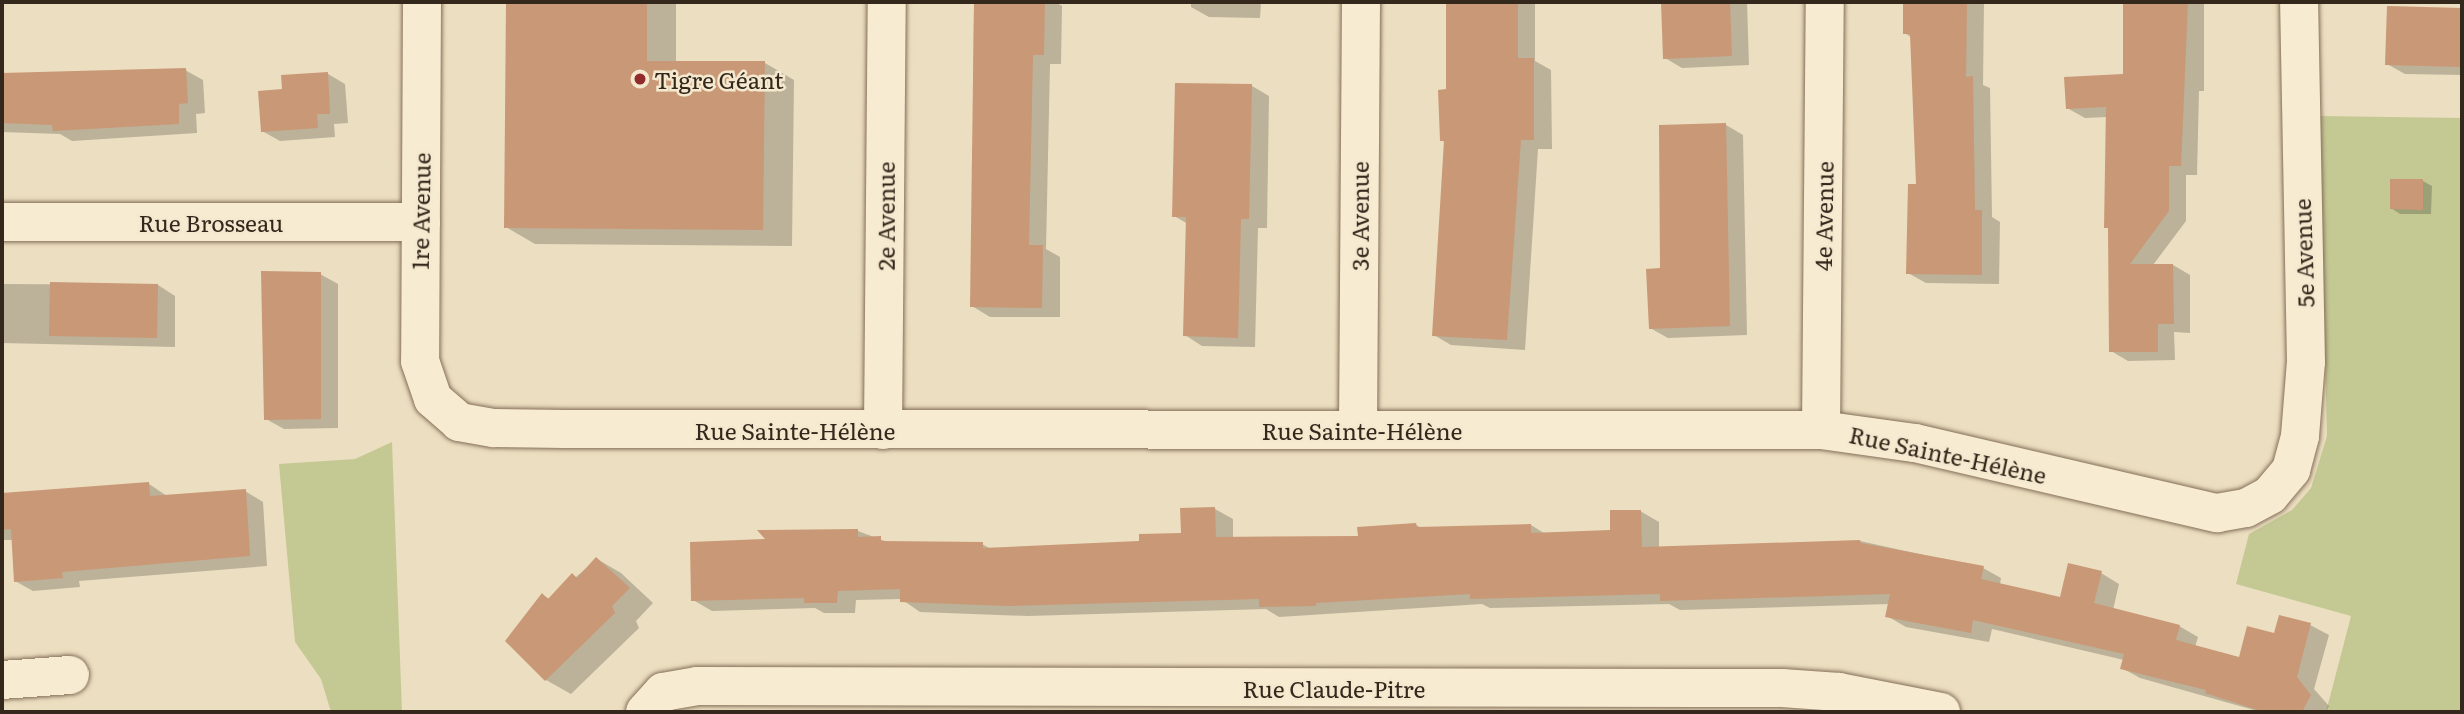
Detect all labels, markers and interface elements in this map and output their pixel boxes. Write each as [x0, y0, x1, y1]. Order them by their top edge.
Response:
place label: Tigre Géant [654, 65, 784, 93]
marker: Tigre Géant [632, 71, 648, 87]
street label: 1re Avenue [405, 152, 435, 270]
street label: 3e Avenue [1345, 161, 1373, 271]
street label: 4e Avenue [1808, 161, 1838, 271]
street label: 2e Avenue [871, 162, 899, 270]
street label: 5e Avenue [2287, 198, 2319, 308]
street label: Rue Brosseau [139, 208, 283, 236]
street label: Rue Sainte-Hélène [695, 416, 895, 444]
street label: Rue Sainte-Hélène [1262, 416, 1462, 444]
street label: Rue Sainte-Hélène [1847, 420, 2049, 488]
street label: Rue Claude-Pitre [1243, 674, 1425, 702]

